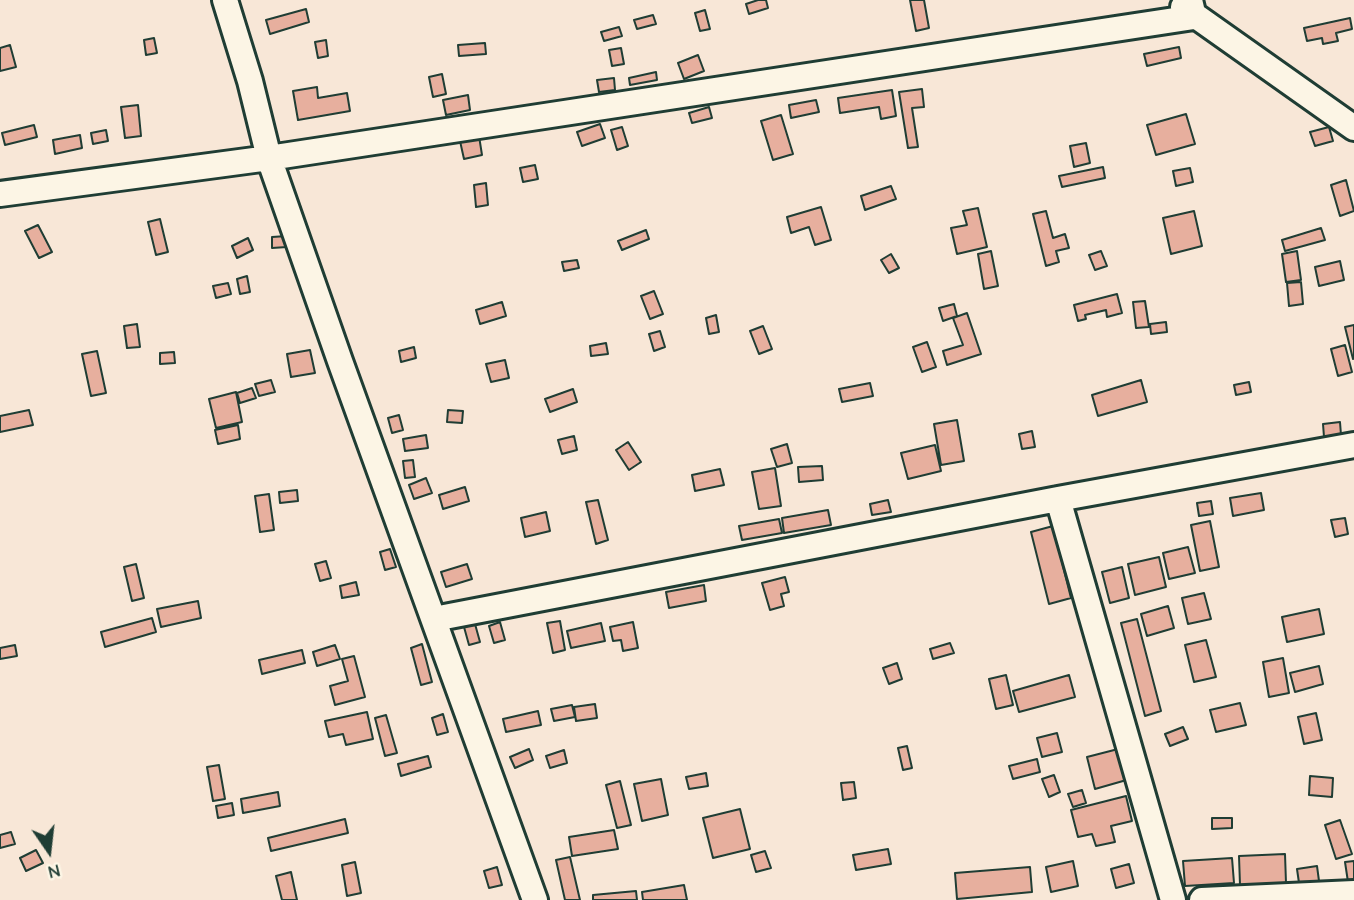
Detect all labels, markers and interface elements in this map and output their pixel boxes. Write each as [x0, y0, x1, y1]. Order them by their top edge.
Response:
north arrow [14, 816, 84, 886]
text: N [45, 859, 63, 884]

